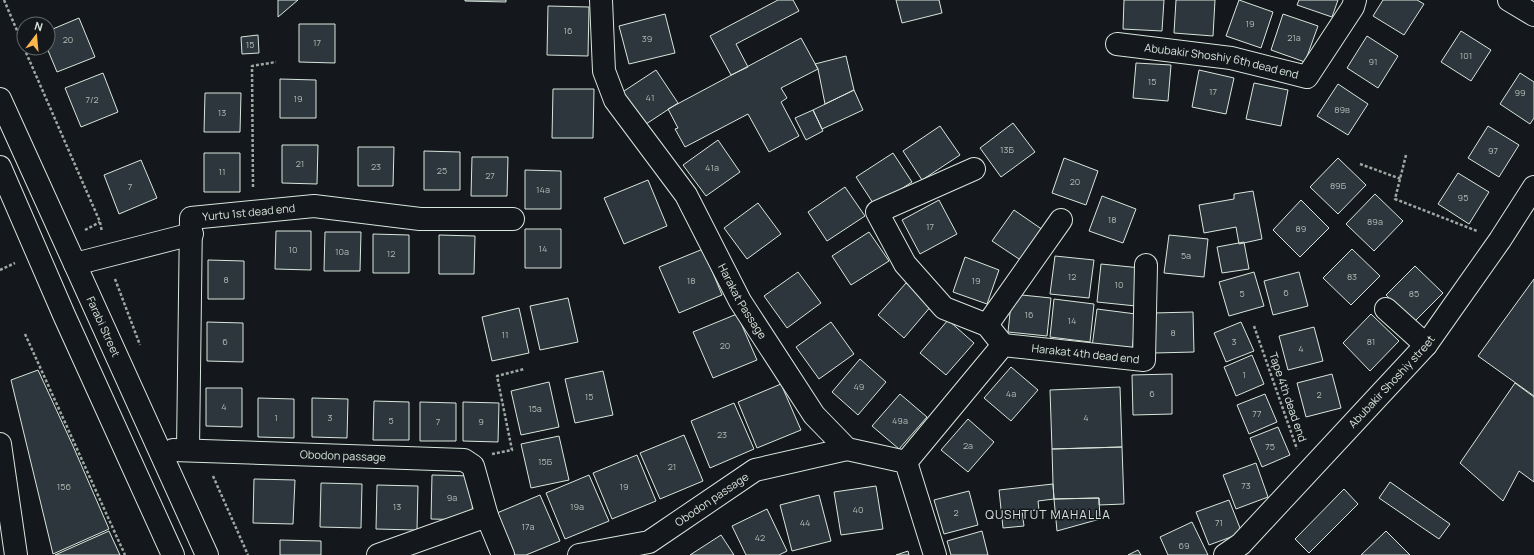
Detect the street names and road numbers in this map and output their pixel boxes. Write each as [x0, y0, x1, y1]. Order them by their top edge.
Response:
street label: Abubakir Shoshiy 6th dead end [1144, 39, 1300, 82]
street label: Yurtu 1st dead end [202, 200, 296, 224]
street label: Harakat Passage [715, 261, 771, 342]
street label: Farabi Street [84, 294, 124, 359]
street label: Abubakir Shoshiy street [1345, 332, 1438, 431]
street label: Harakat 4th dead end [1031, 340, 1140, 366]
street label: Tape 4th dead end [1266, 350, 1311, 444]
street label: Obodon passage [300, 446, 387, 464]
street label: Obodon passage [672, 468, 752, 529]

